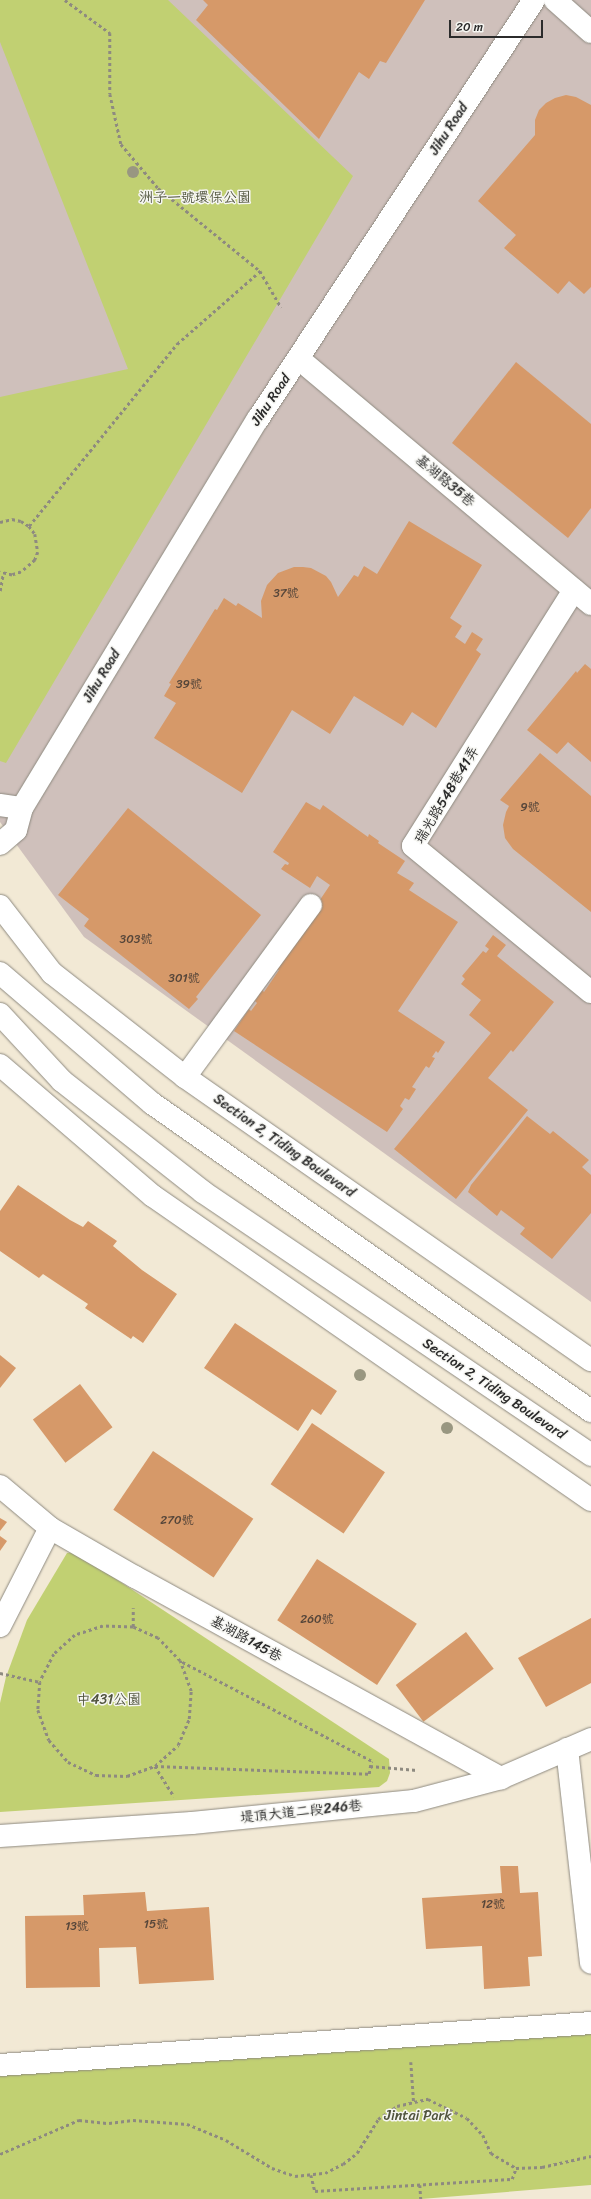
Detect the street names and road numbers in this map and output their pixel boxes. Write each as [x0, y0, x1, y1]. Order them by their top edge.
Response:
street label: Jihu Road [426, 100, 472, 158]
street label: Jihu Road [248, 371, 294, 429]
street label: 基湖路35巷 [412, 451, 478, 511]
street label: Jihu Road [80, 646, 124, 706]
street label: 瑞光路548巷41弄 [411, 743, 483, 847]
street label: Section 2, Tiding Boulevard [210, 1091, 358, 1201]
street label: Section 2, Tiding Boulevard [419, 1335, 569, 1443]
street label: 基湖路145巷 [207, 1612, 285, 1666]
street label: 堤頂大道二段246巷 [239, 1797, 363, 1827]

